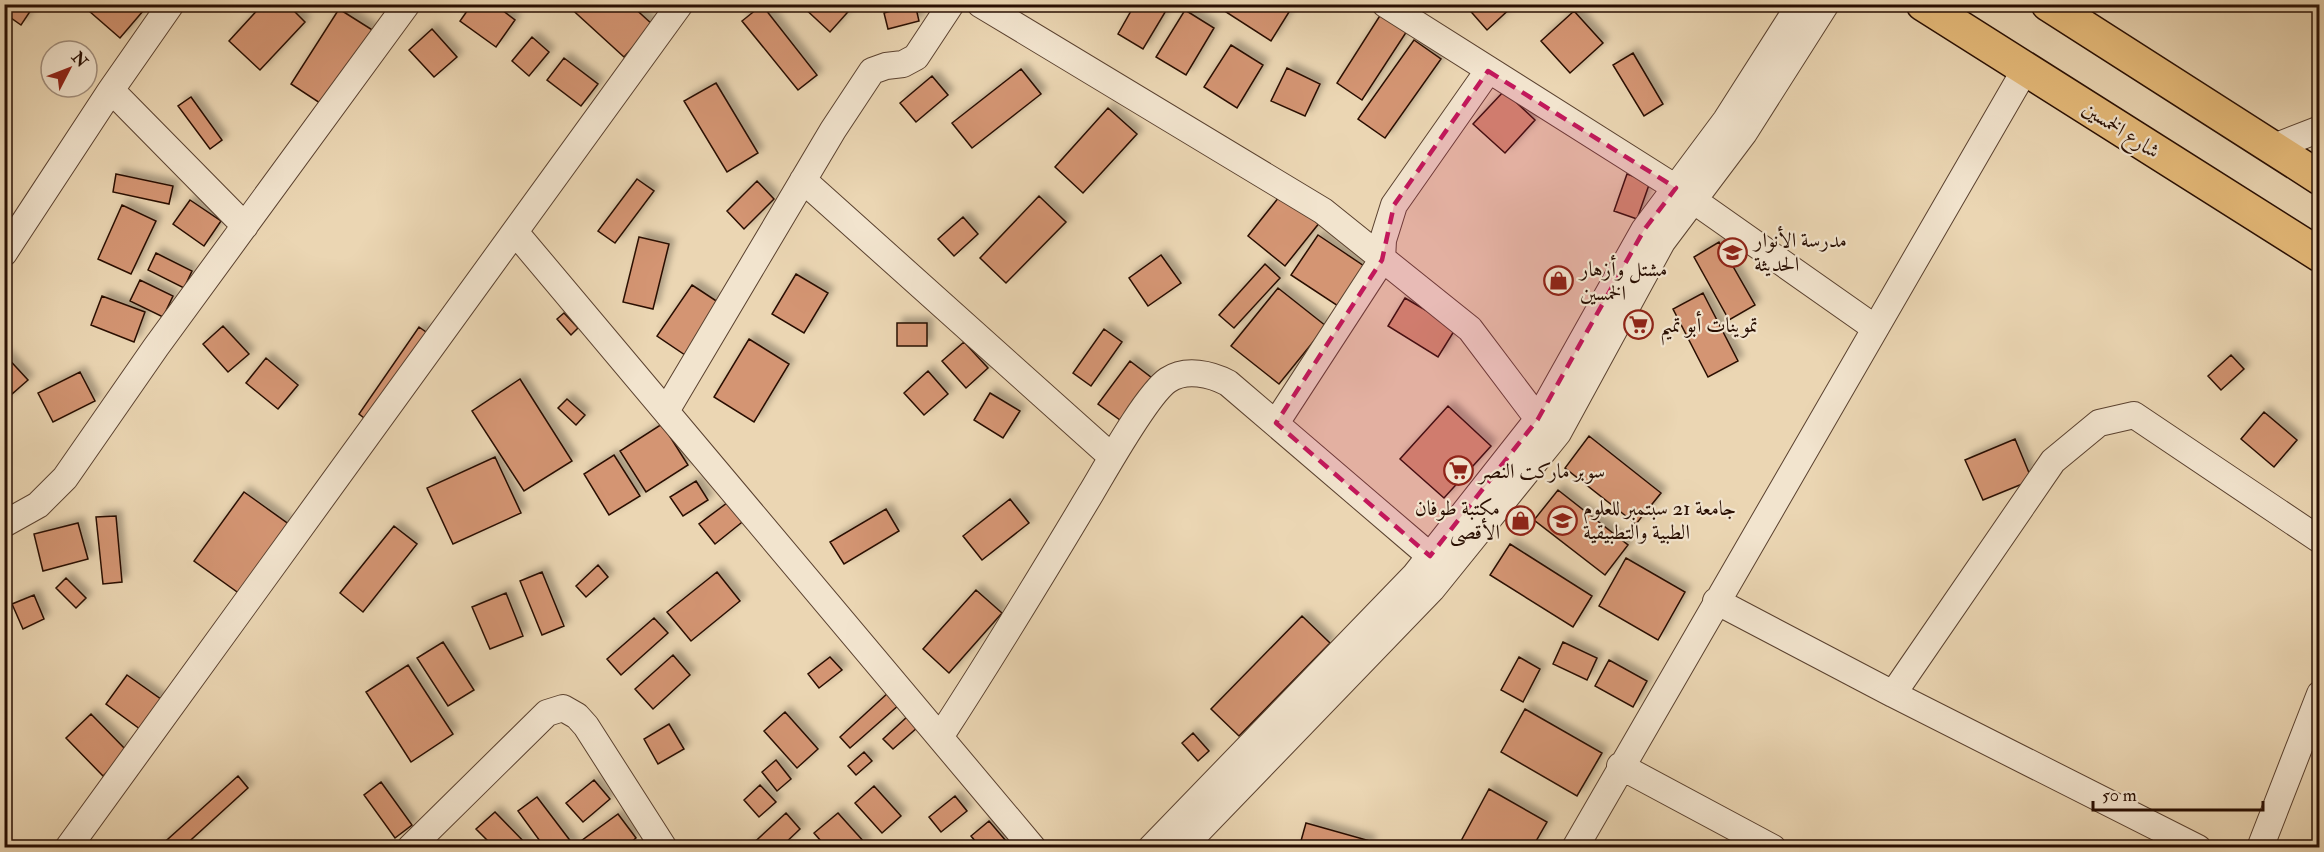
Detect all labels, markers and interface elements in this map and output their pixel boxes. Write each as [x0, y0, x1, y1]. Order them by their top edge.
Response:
north arrow [39, 39, 99, 99]
text: N [67, 47, 92, 72]
street label: شارع الخمسين [2075, 95, 2165, 168]
place label: مدرسة الأنوار الحديثة [1752, 225, 1847, 278]
school or university icon: مدرسة الأنوار الحديثة [1717, 236, 1749, 268]
place label: مشتل وأزهار الخمسين [1578, 254, 1668, 307]
shop icon: مشتل وأزهار الخمسين [1543, 265, 1575, 297]
supermarket icon: تموينات أبو تميم [1623, 309, 1655, 341]
place label: تموينات أبو تميم [1660, 310, 1758, 346]
supermarket icon: سوبر ماركت النصر [1442, 455, 1474, 487]
place label: سوبر ماركت النصر [1477, 458, 1605, 485]
place label: مكتبة طوفان الأقصى [1415, 495, 1500, 547]
place label: جامعة 21 سبتمبر للعلوم الطبية والتطبيقية [1583, 495, 1736, 546]
shop icon: مكتبة طوفان الأقصى [1505, 504, 1537, 536]
school or university icon: جامعة 21 سبتمبر للعلوم الطبية والتطبيقية [1546, 504, 1578, 536]
scale bar [2093, 774, 2262, 812]
text: 50 m [2102, 784, 2137, 807]

